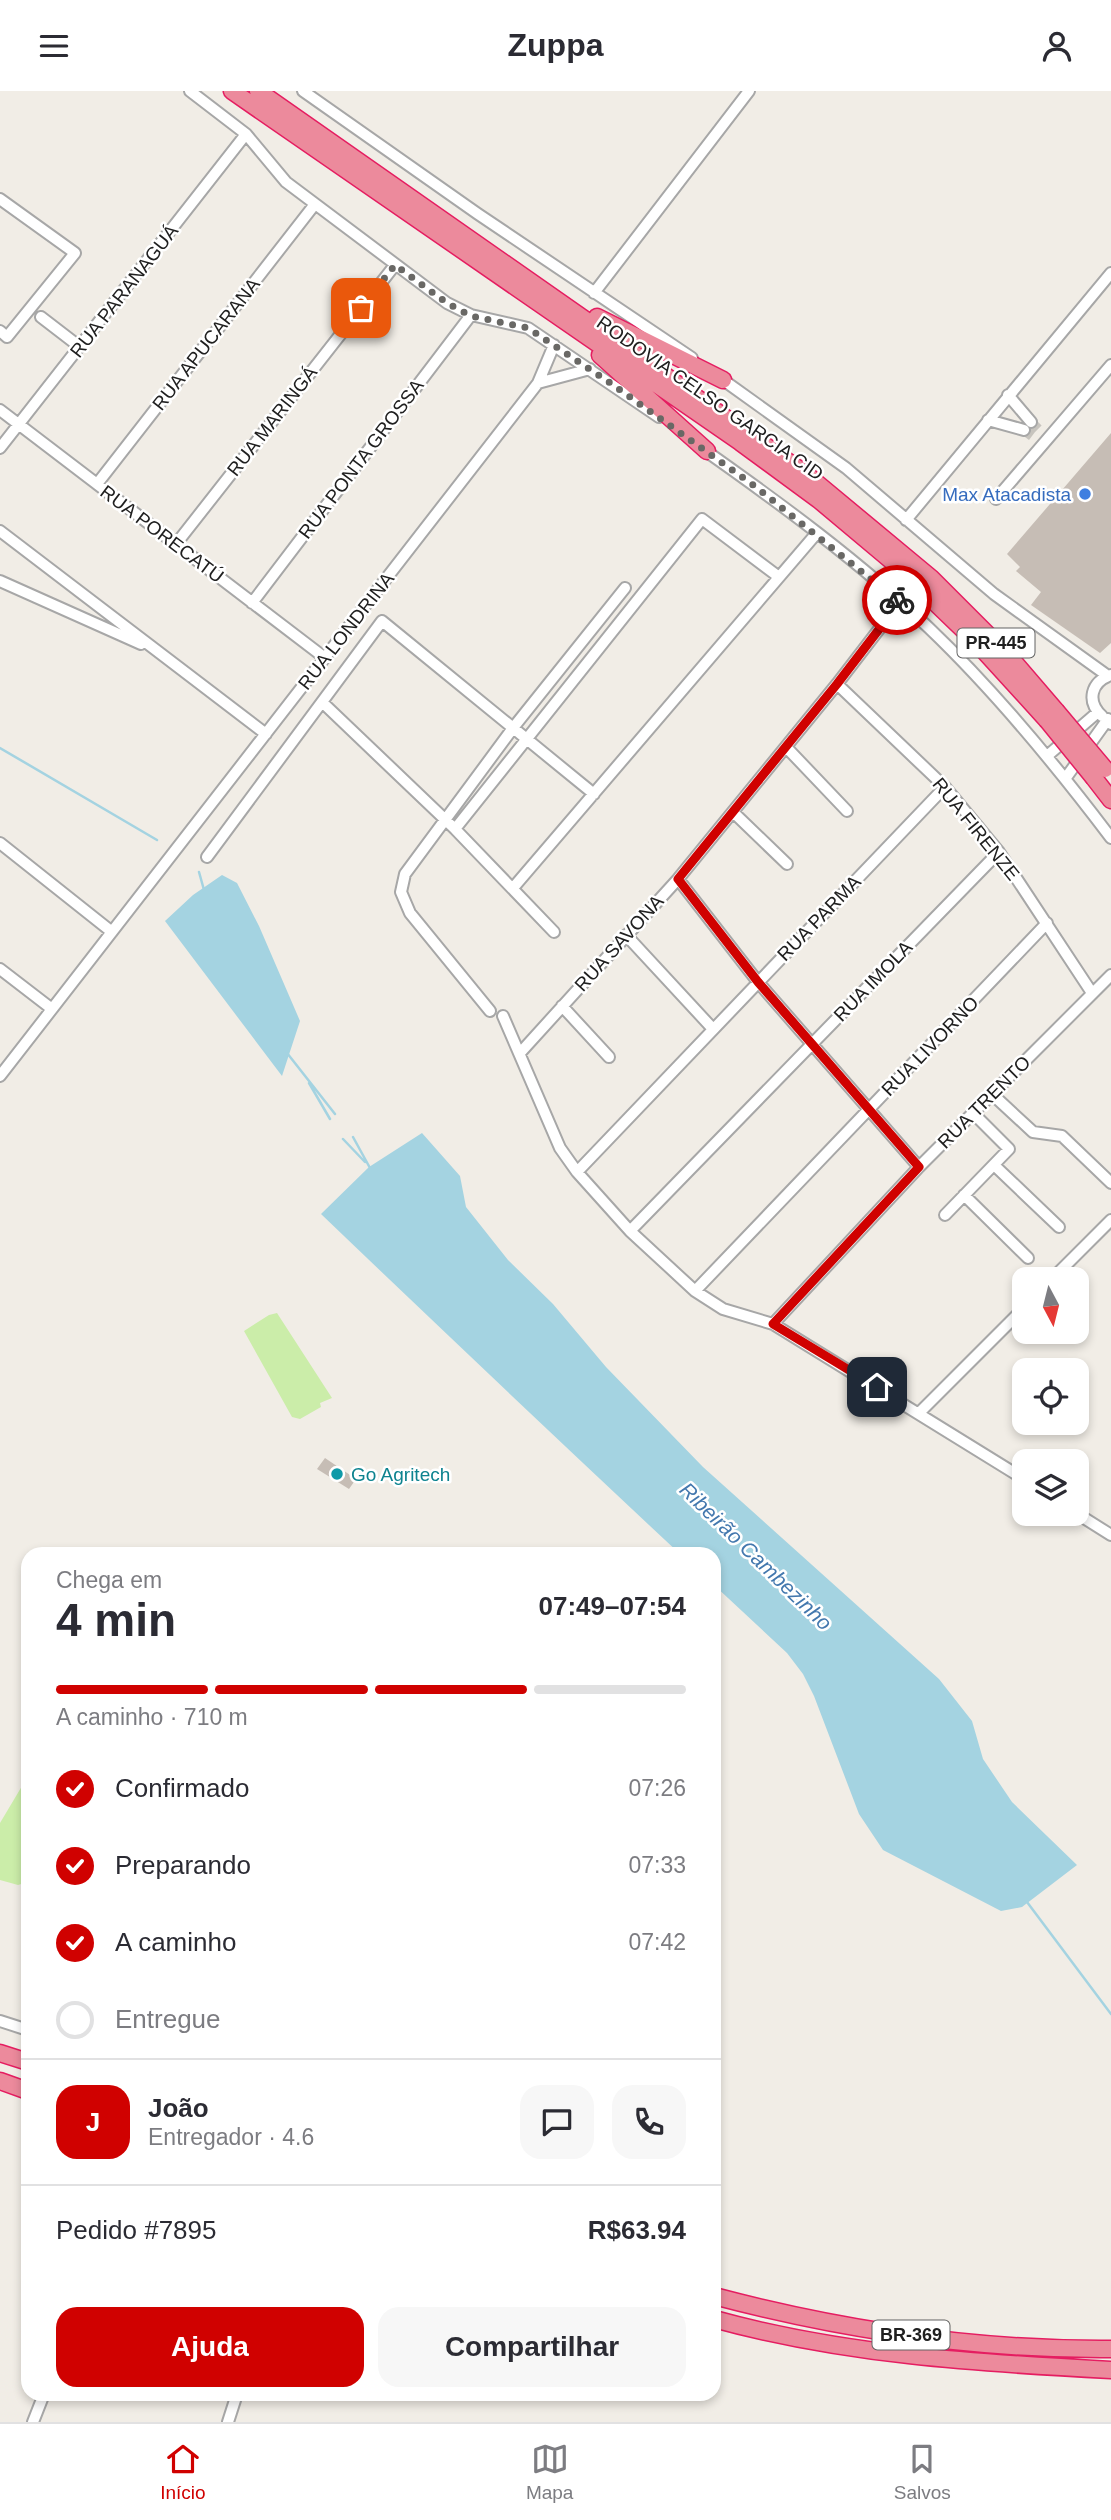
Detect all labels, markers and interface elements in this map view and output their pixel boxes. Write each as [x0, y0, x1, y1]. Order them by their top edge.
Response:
icon: menu [35, 27, 73, 65]
text: Zuppa [508, 27, 603, 63]
icon: person [1038, 27, 1076, 65]
street label: RUA PARANAGUÁ [66, 220, 182, 361]
street label: RUA APUCARANA [148, 274, 264, 414]
pin [331, 278, 391, 338]
icon: bag [342, 289, 380, 327]
street label: RODOVIA CELSO GARCIA CID [593, 312, 827, 484]
street label: RUA MARINGÁ [223, 362, 321, 480]
street label: RUA PONTA GROSSA [294, 375, 428, 543]
street label: RUA PORECATÚ [96, 481, 228, 587]
place label: Max Atacadista [942, 484, 1071, 505]
marker: Max Atacadista [1077, 486, 1093, 502]
courier [862, 565, 932, 635]
street label: RUA LONDRINA [294, 568, 398, 694]
icon: bike [878, 581, 916, 619]
road number: PR-445 [958, 629, 1034, 657]
street label: RUA FIRENZE [928, 774, 1024, 884]
street label: RUA PARMA [773, 871, 865, 965]
street label: RUA SAVONA [570, 890, 668, 995]
street label: RUA IMOLA [830, 936, 917, 1026]
street label: RUA LIVORNO [877, 992, 983, 1100]
street label: RUA TRENTO [934, 1052, 1034, 1152]
north arrow [1012, 1267, 1088, 1344]
map controls [1012, 1267, 1089, 1526]
pin [847, 1357, 907, 1417]
button: locate [1012, 1358, 1089, 1435]
icon: home [858, 1368, 896, 1406]
button: layers [1012, 1449, 1089, 1526]
place label: Go Agritech [351, 1464, 450, 1485]
marker: Go Agritech [329, 1466, 345, 1482]
water label: Ribeirão Cambezinho [675, 1478, 837, 1635]
text: Chega em [56, 1567, 162, 1593]
text: 07:49–07:54 [539, 1591, 686, 1621]
text: 4 min [56, 1594, 176, 1646]
text: A caminho · 710 m [56, 1704, 248, 1730]
icon: check [56, 1770, 94, 1808]
text: Confirmado [115, 1773, 249, 1803]
text: 07:26 [628, 1775, 686, 1801]
icon: check [56, 1847, 94, 1885]
text: Preparando [115, 1850, 251, 1880]
text: 07:33 [628, 1852, 686, 1878]
icon: check [56, 1924, 94, 1962]
text: A caminho [115, 1927, 236, 1957]
text: 07:42 [628, 1929, 686, 1955]
text: Entregue [115, 2004, 221, 2034]
button: chat [520, 2085, 594, 2159]
button: phone [612, 2085, 686, 2159]
text: João [148, 2093, 209, 2123]
text: J [86, 2107, 100, 2137]
text: Entregador · 4.6 [148, 2124, 314, 2150]
text: Pedido #7895 [56, 2215, 216, 2245]
text: R$63.94 [588, 2215, 686, 2245]
button: Ajuda [56, 2307, 364, 2387]
button: Compartilhar [378, 2307, 686, 2387]
road number: BR-369 [872, 2321, 950, 2349]
tab: Início [160, 2440, 206, 2504]
tab: Mapa [526, 2440, 573, 2504]
tab: Salvos [894, 2440, 951, 2504]

